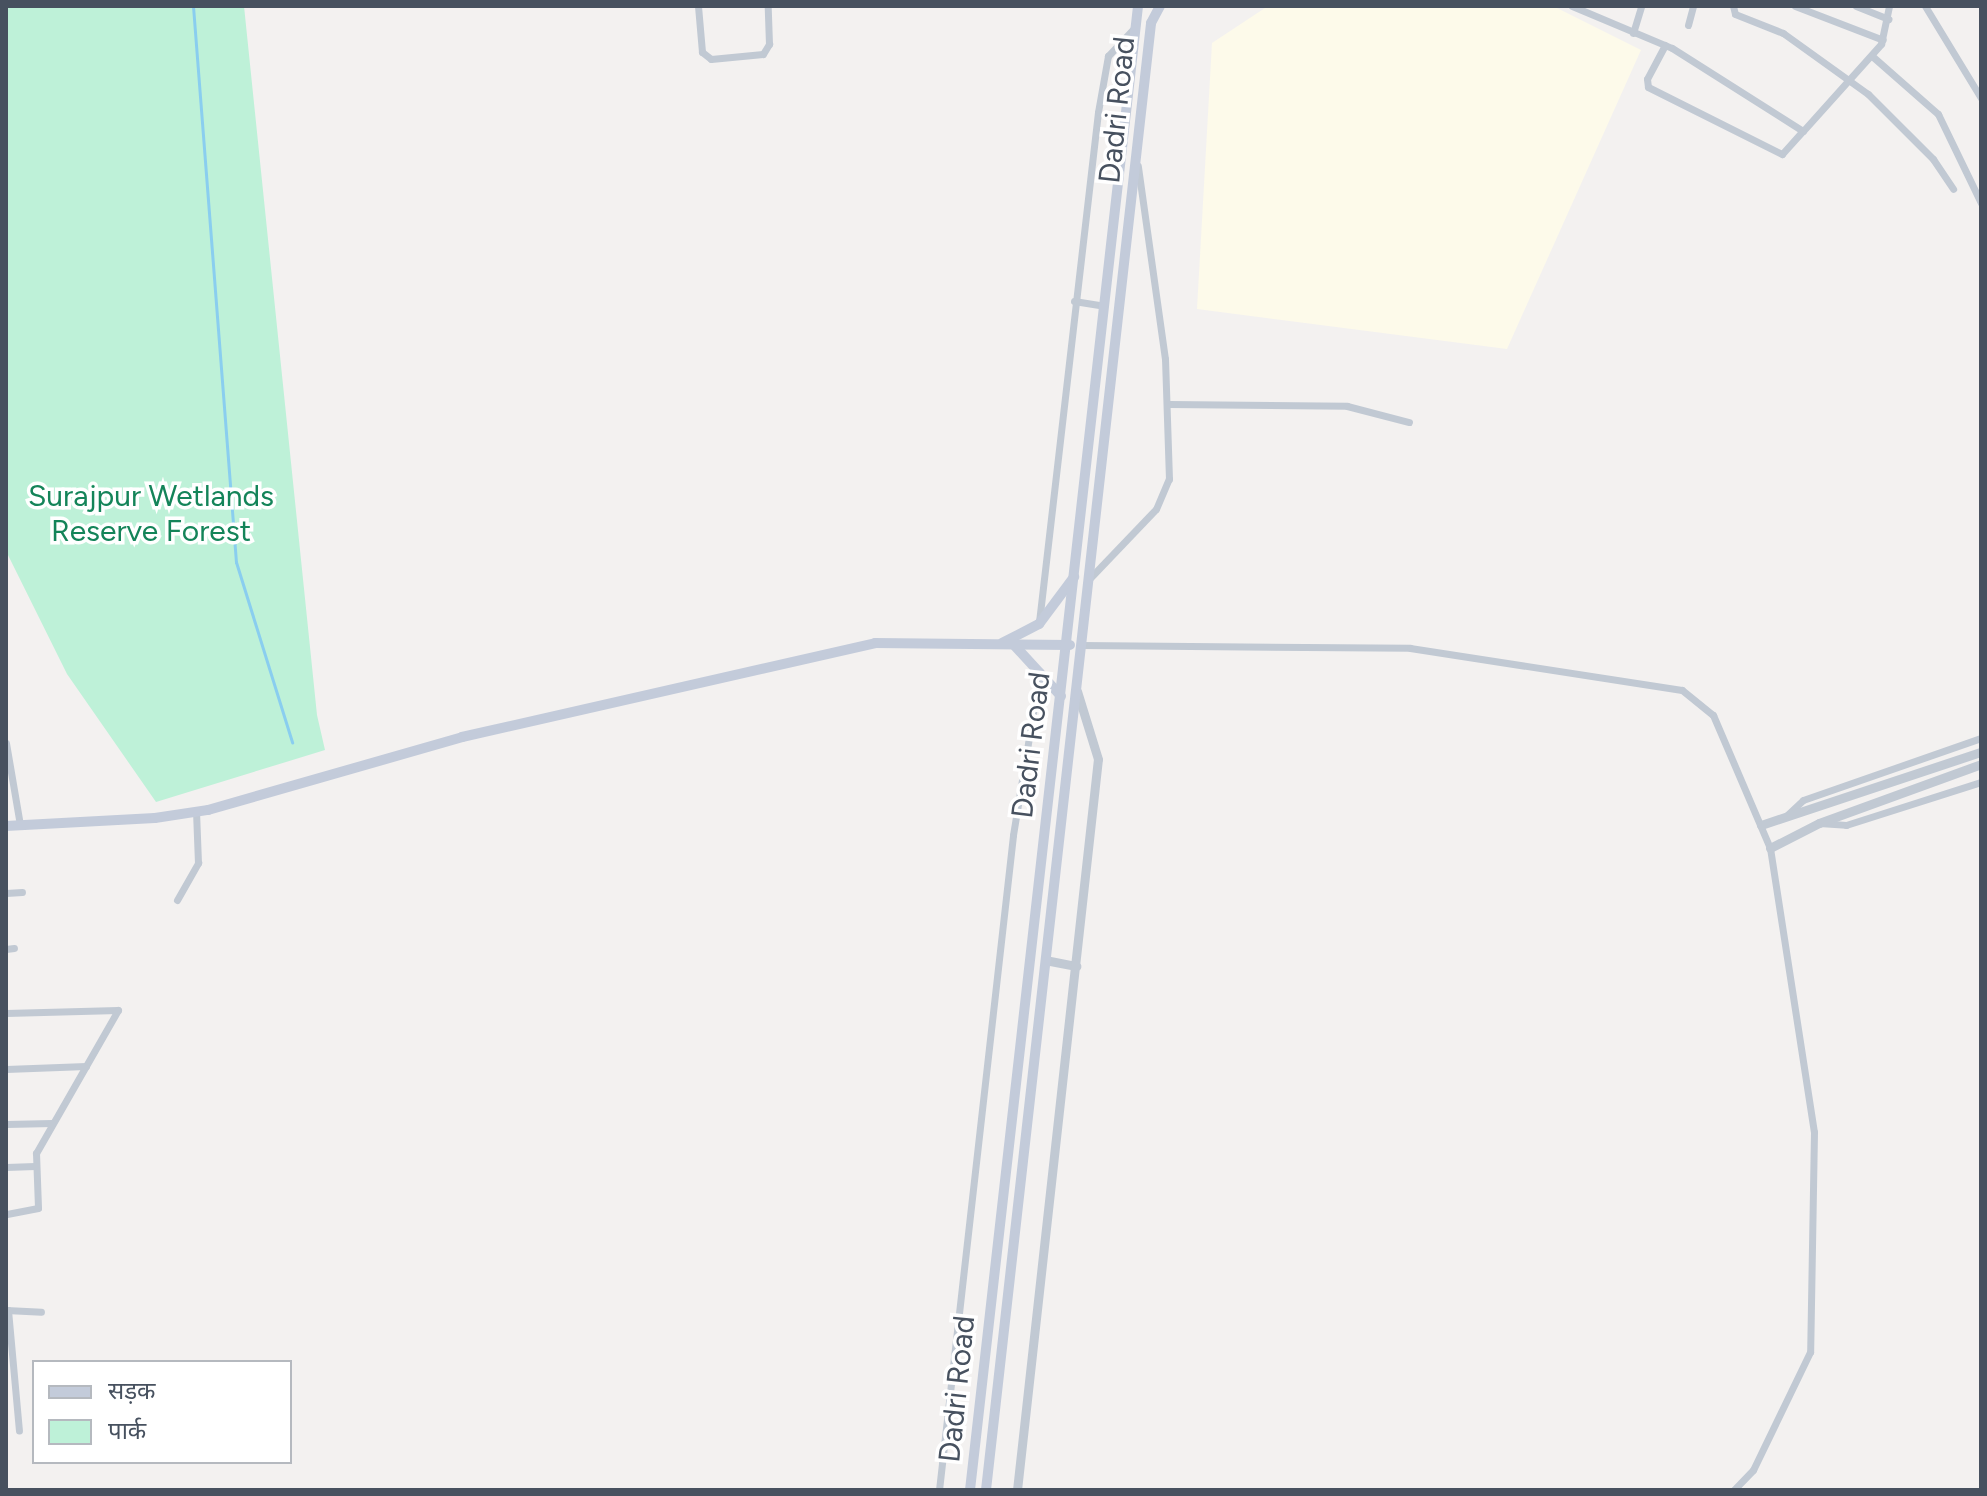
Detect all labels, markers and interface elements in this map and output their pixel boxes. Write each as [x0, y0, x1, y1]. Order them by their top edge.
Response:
street label: Dadri Road [1091, 35, 1143, 185]
park label: Surajpur Wetlands Reserve Forest [28, 478, 274, 548]
street label: Dadri Road [1004, 670, 1058, 820]
street label: Dadri Road [931, 1314, 983, 1464]
legend [32, 1360, 292, 1464]
text: सड़क [108, 1376, 156, 1405]
text: पार्क [108, 1416, 146, 1445]

